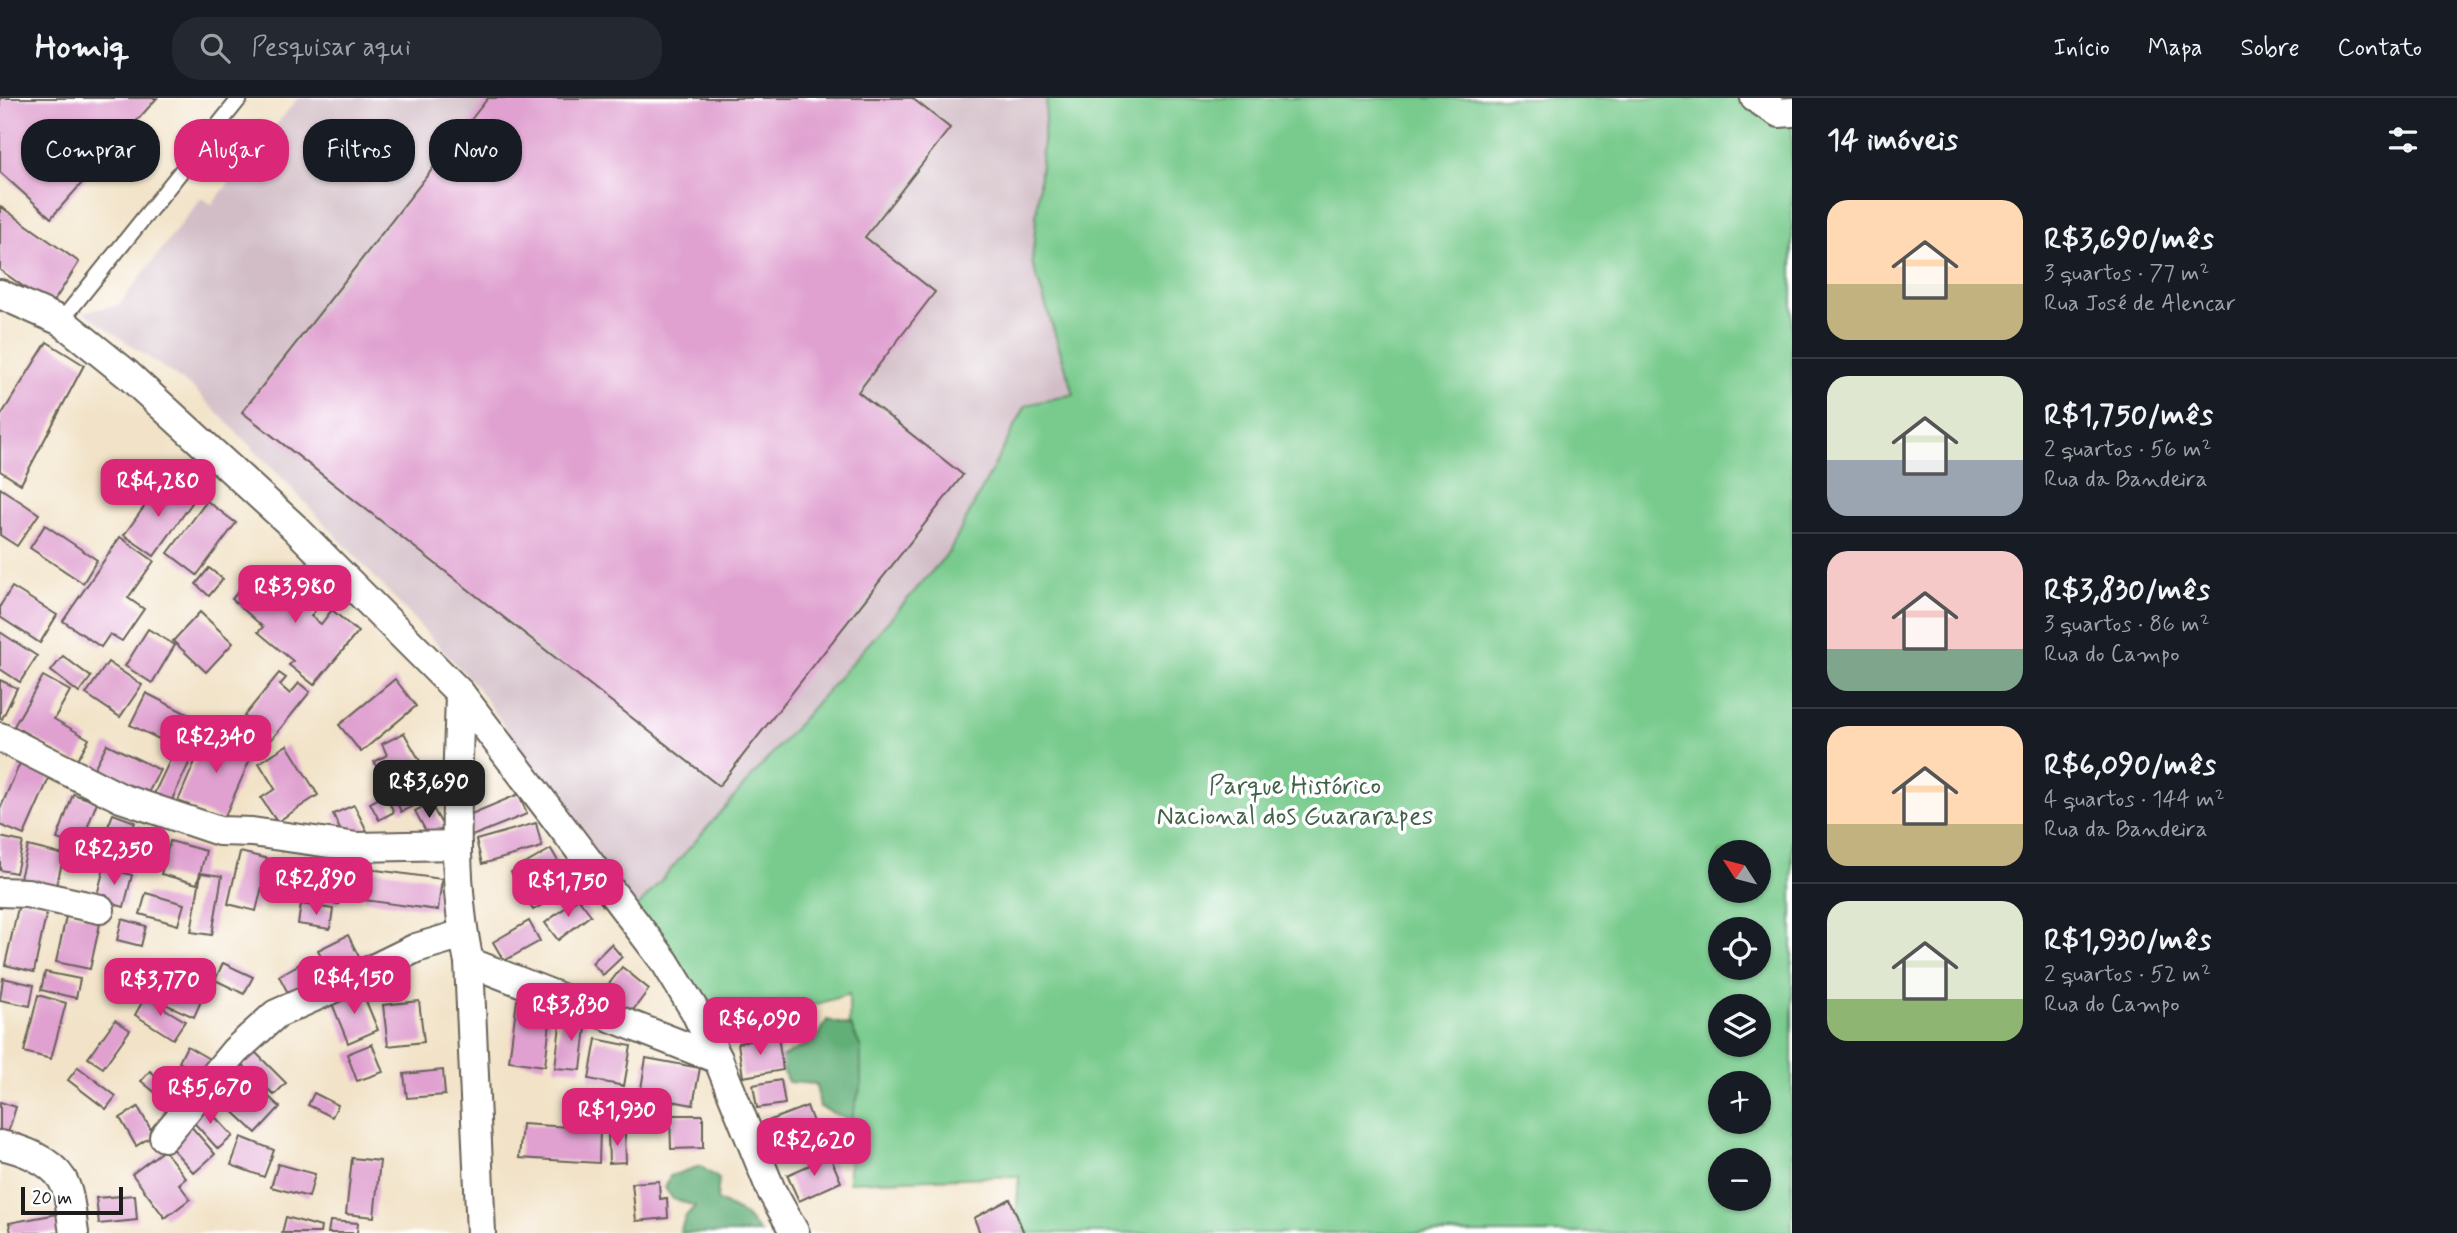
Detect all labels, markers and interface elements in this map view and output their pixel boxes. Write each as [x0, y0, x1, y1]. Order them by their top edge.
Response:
search box [172, 17, 662, 80]
text: Homiq [35, 26, 130, 70]
icon: search [196, 29, 234, 67]
text: Pesquisar aqui [252, 31, 411, 65]
text: Início [2053, 33, 2110, 64]
text: Mapa [2148, 33, 2202, 64]
text: Sobre [2240, 33, 2300, 64]
text: Contato [2338, 33, 2422, 64]
chip: Comprar [21, 119, 160, 182]
chip: Alugar [174, 119, 289, 182]
chip: Filtros [303, 119, 415, 182]
chip: Novo [429, 119, 522, 182]
text: 14 imóveis [1827, 121, 1958, 160]
icon: filters [2384, 121, 2422, 159]
text: R$3,690/mês [2044, 220, 2214, 259]
icon: home [1883, 228, 1967, 312]
text: 3 quartos · 77 m² [2044, 259, 2210, 289]
text: Rua José de Alencar [2044, 289, 2236, 319]
text: R$1,750/mês [2044, 396, 2213, 435]
icon: home [1883, 404, 1967, 488]
text: 2 quartos · 56 m² [2044, 435, 2211, 465]
pin: R$4,280 [93, 460, 223, 519]
text: Rua da Bandeira [2044, 465, 2208, 495]
text: R$4,280 [117, 467, 199, 497]
pin: R$3,980 [230, 566, 360, 625]
text: R$3,830/mês [2044, 571, 2210, 610]
text: R$3,980 [254, 573, 336, 603]
icon: home [1883, 579, 1967, 663]
text: 3 quartos · 86 m² [2044, 610, 2210, 640]
text: Rua do Campo [2044, 640, 2180, 670]
pin: R$2,340 [151, 716, 281, 775]
text: R$2,340 [176, 723, 256, 753]
text: R$6,090/mês [2044, 746, 2216, 785]
icon: home [1883, 754, 1967, 838]
pin: R$3,690 [364, 760, 494, 820]
text: R$3,690 [389, 768, 469, 798]
park label: Parque Histórico Nacional dos Guararapes [1157, 770, 1433, 834]
text: 4 quartos · 144 m² [2044, 785, 2225, 815]
text: Rua da Bandeira [2044, 815, 2208, 845]
pin: R$2,350 [49, 828, 179, 887]
text: R$2,350 [75, 835, 153, 865]
north arrow [1708, 840, 1771, 903]
map controls [1708, 840, 1771, 1211]
pin: R$2,890 [251, 858, 381, 917]
pin: R$1,750 [503, 860, 633, 919]
text: R$2,890 [276, 865, 356, 895]
text: R$1,750 [528, 867, 608, 897]
button: locate [1708, 917, 1771, 980]
text: R$1,930/mês [2044, 921, 2211, 960]
icon: home [1883, 929, 1967, 1013]
pin: R$4,150 [289, 956, 419, 1016]
pin: R$3,770 [95, 958, 225, 1018]
text: 2 quartos · 52 m² [2044, 960, 2211, 990]
text: R$4,150 [314, 964, 394, 994]
text: R$3,770 [120, 966, 200, 996]
pin: R$3,830 [506, 984, 636, 1043]
text: Rua do Campo [2044, 990, 2180, 1020]
text: R$3,830 [532, 991, 610, 1021]
button: layers [1708, 994, 1771, 1057]
pin: R$6,090 [695, 998, 825, 1057]
text: R$6,090 [719, 1005, 801, 1035]
pin: R$5,670 [145, 1066, 275, 1126]
button: + [1708, 1071, 1771, 1134]
text: R$5,670 [168, 1074, 252, 1104]
pin: R$1,930 [552, 1088, 682, 1148]
text: R$1,930 [578, 1096, 656, 1126]
pin: R$2,620 [749, 1118, 879, 1178]
text: R$2,620 [773, 1126, 855, 1156]
button: − [1708, 1148, 1771, 1211]
scale bar [21, 1184, 122, 1216]
text: 20 m [32, 1186, 72, 1211]

